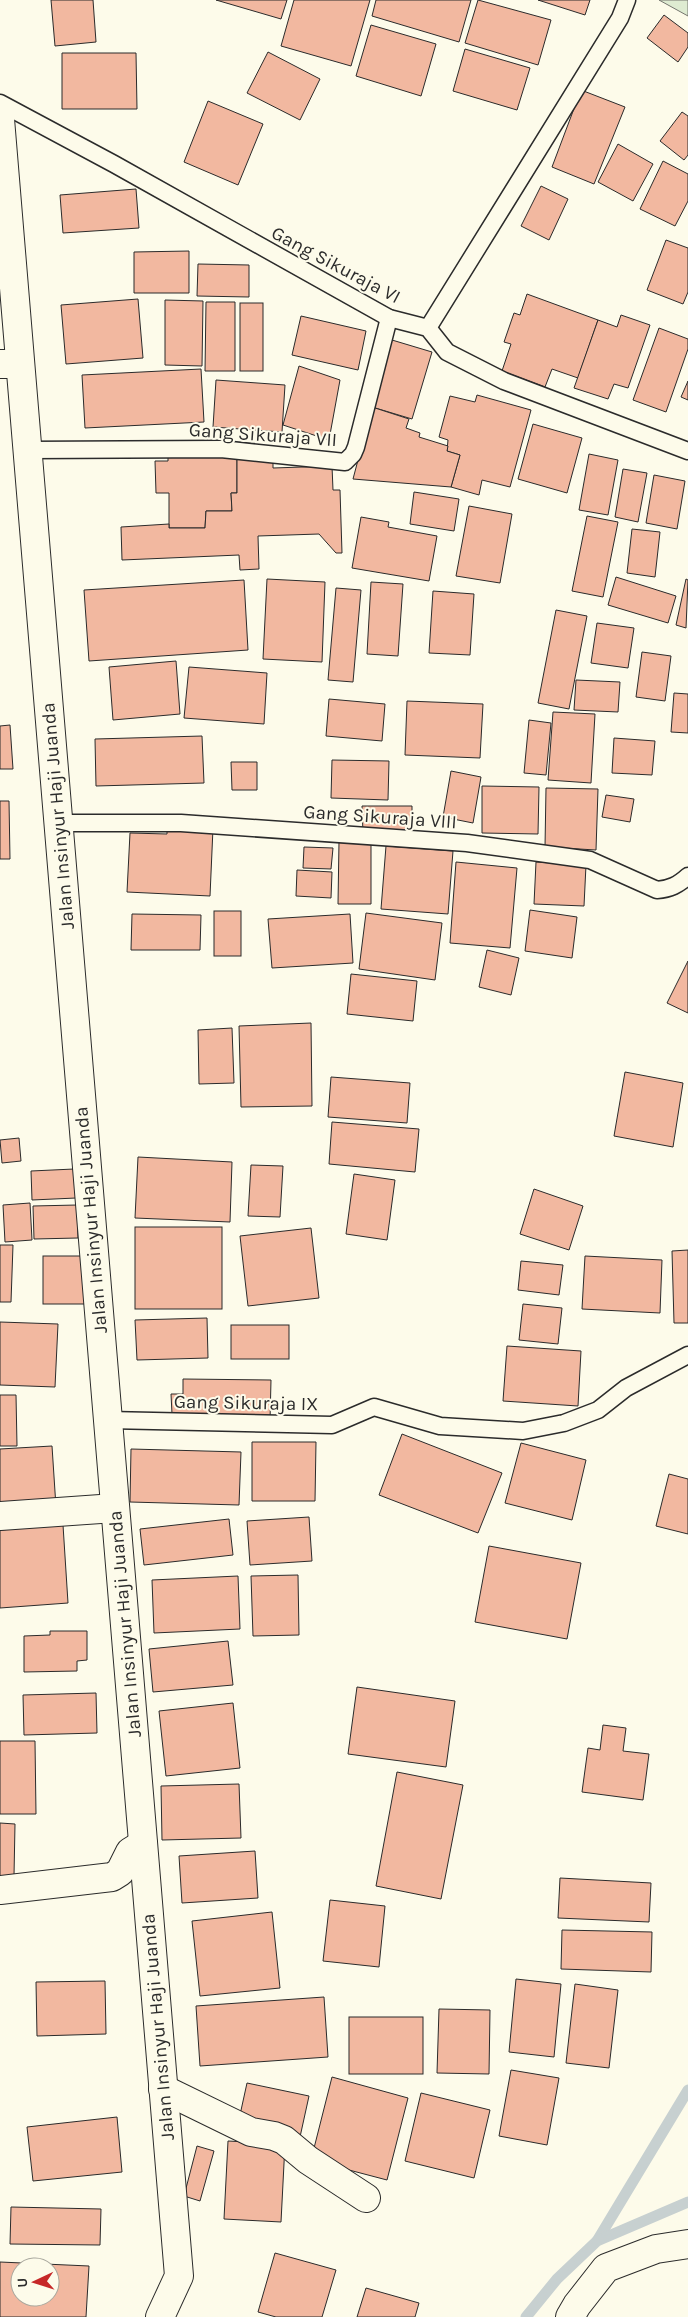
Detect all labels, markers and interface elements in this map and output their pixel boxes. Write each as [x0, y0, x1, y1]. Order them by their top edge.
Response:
street label: Gang Sikuraja VI [268, 222, 404, 308]
street label: Gang Sikuraja VII [188, 419, 338, 451]
street label: Jalan Insinyur Haji Juanda [37, 702, 79, 930]
street label: Gang Sikuraja VIII [303, 801, 457, 833]
street label: Jalan Insinyur Haji Juanda [70, 1106, 112, 1334]
street label: Gang Sikuraja IX [174, 1391, 318, 1415]
street label: Jalan Insinyur Haji Juanda [104, 1510, 146, 1738]
street label: Jalan Insinyur Haji Juanda [137, 1913, 179, 2141]
north arrow [10, 2257, 60, 2307]
text: U [14, 2277, 31, 2288]

